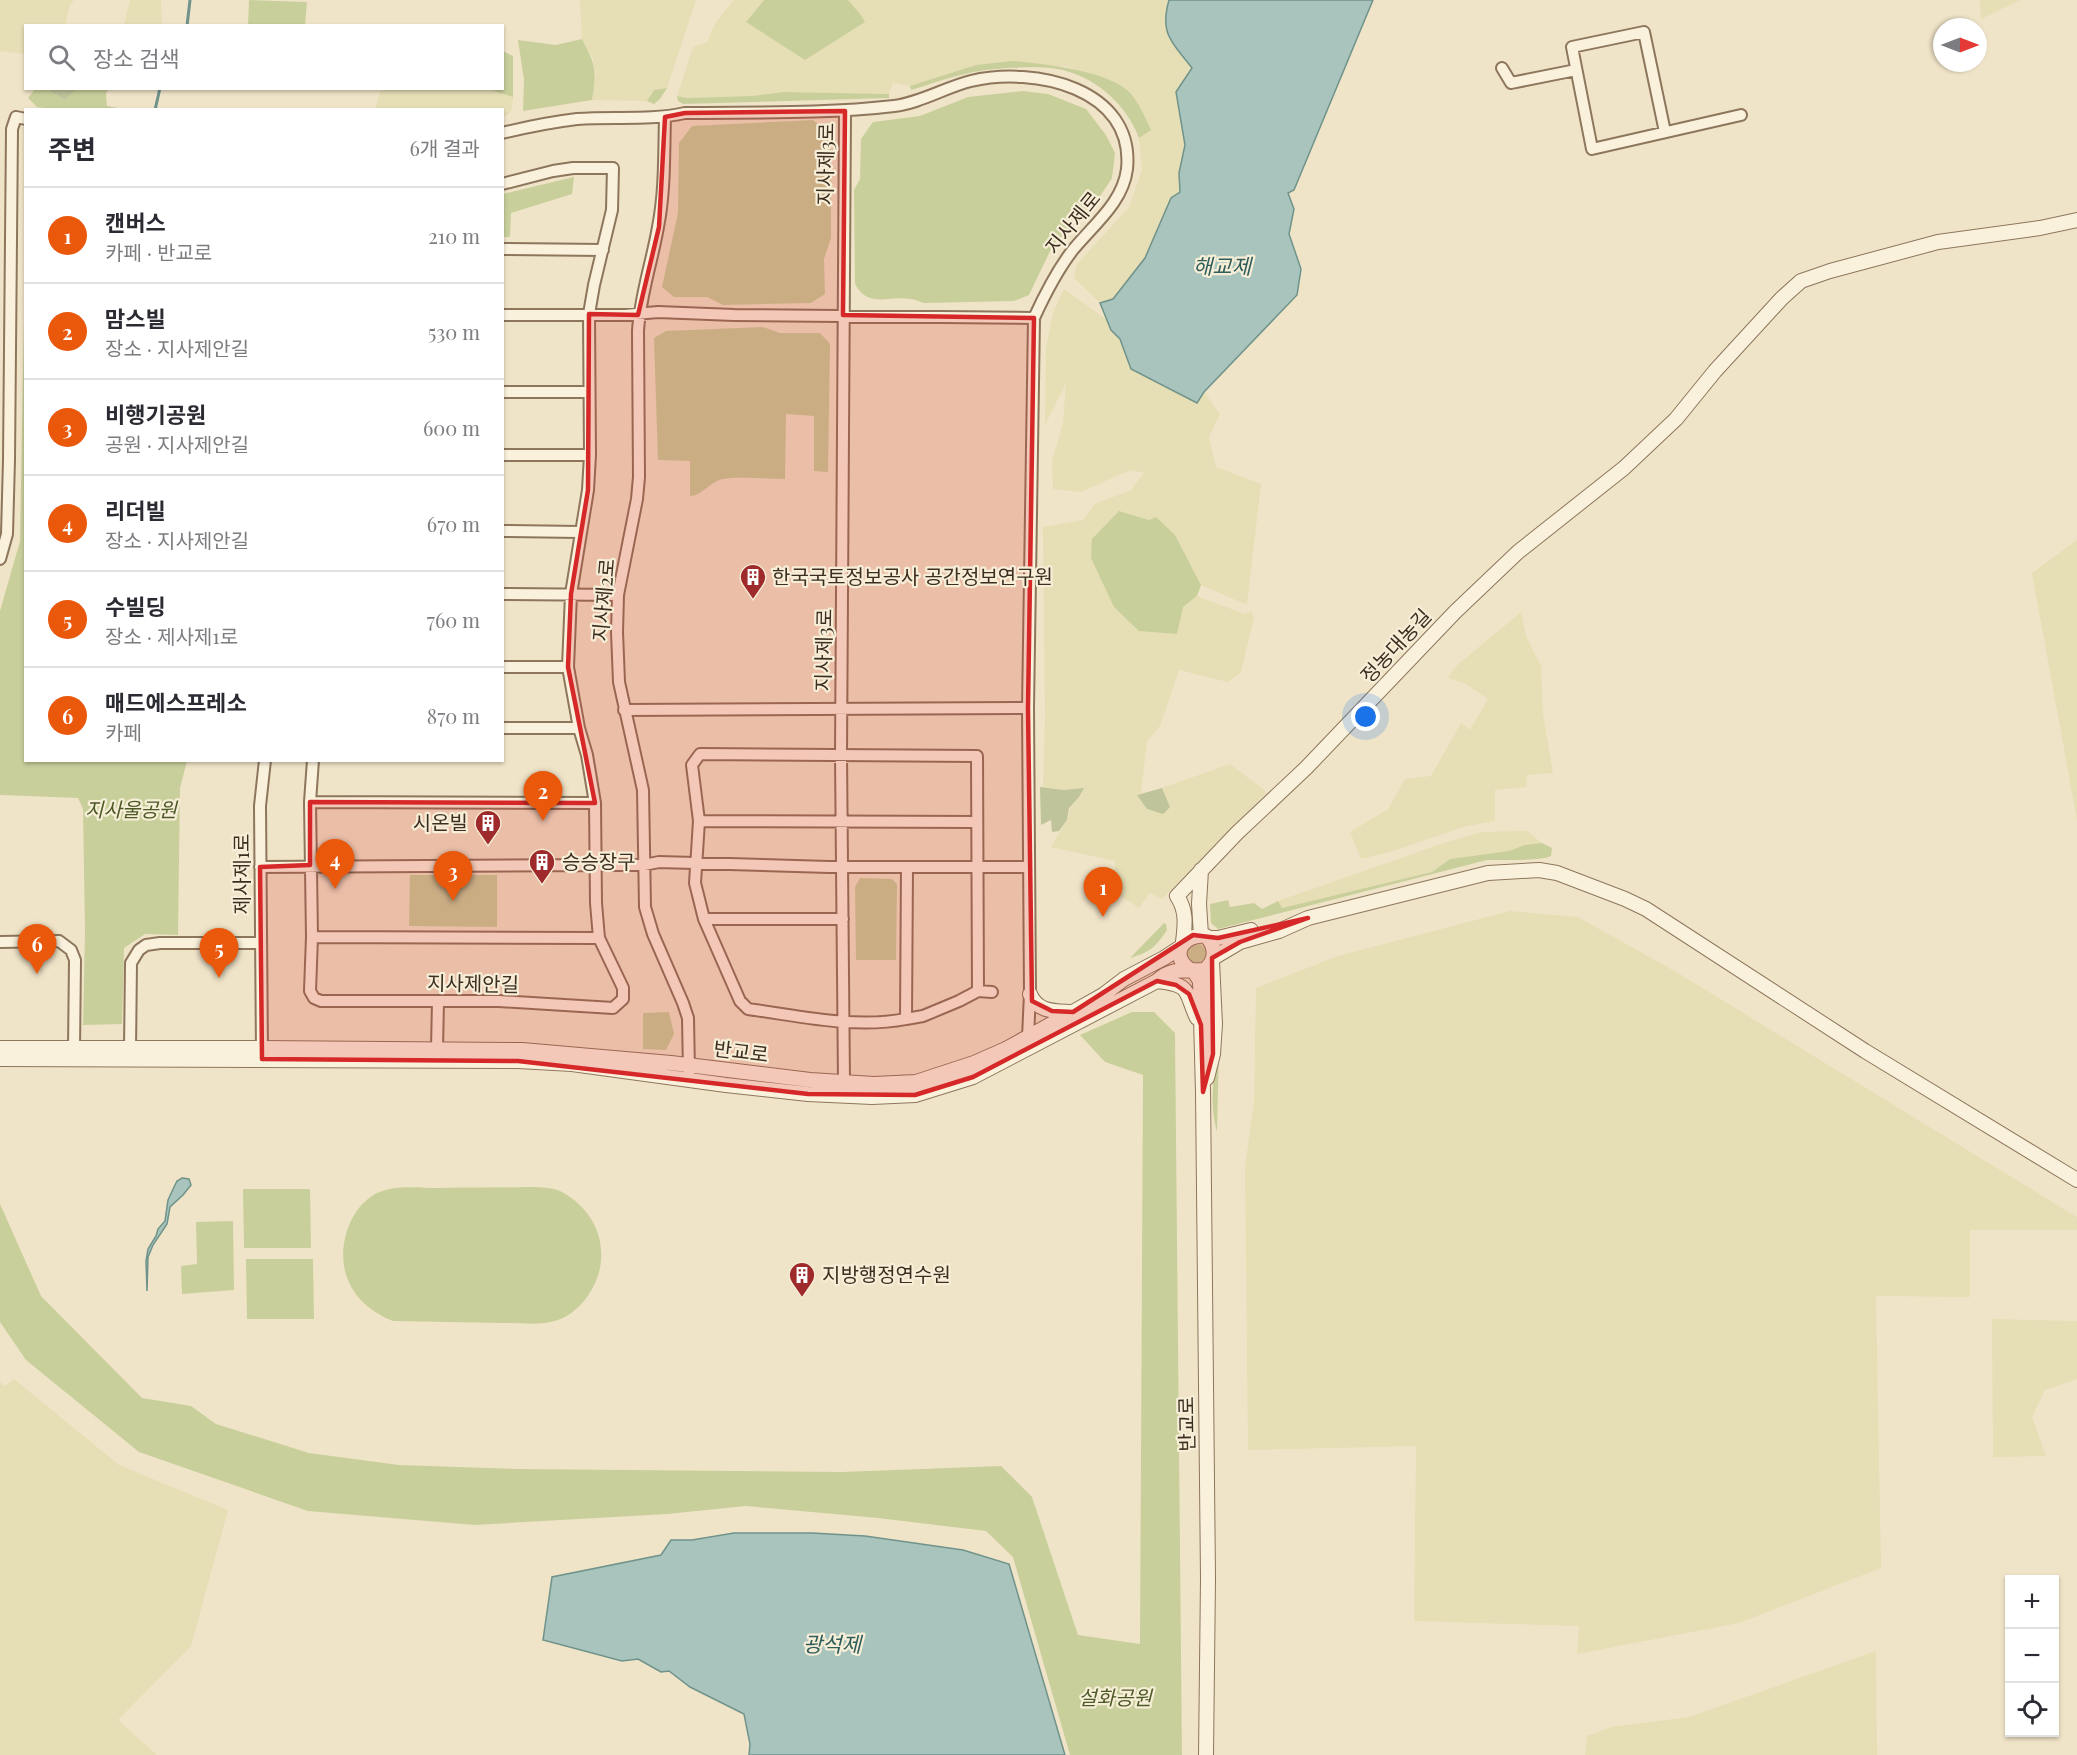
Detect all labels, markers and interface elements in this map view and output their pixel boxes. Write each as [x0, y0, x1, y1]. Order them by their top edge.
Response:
north arrow [1933, 18, 1987, 72]
search box [24, 24, 504, 90]
icon: search [45, 41, 78, 74]
text: 장소 검색 [93, 43, 179, 73]
street label: 지사제3로 [810, 122, 839, 206]
text: 주변 [48, 131, 96, 166]
text: 6개 결과 [409, 134, 480, 161]
street label: 지사제로 [1038, 185, 1105, 259]
text: 캔버스 [105, 207, 166, 237]
text: 1 [64, 222, 71, 249]
text: 210 m [428, 222, 480, 249]
text: 카페 · 반교로 [105, 238, 212, 265]
water label: 해교제 [1193, 251, 1254, 279]
text: 맘스빌 [105, 303, 166, 333]
text: 2 [62, 318, 73, 345]
text: 530 m [428, 318, 480, 345]
text: 장소 · 지사제안길 [105, 334, 249, 361]
text: 비행기공원 [105, 399, 206, 429]
text: 3 [63, 414, 72, 441]
text: 600 m [423, 414, 480, 441]
text: 공원 · 지사제안길 [105, 430, 249, 457]
text: 리더빌 [105, 495, 166, 525]
text: 4 [62, 510, 73, 537]
text: 670 m [427, 510, 480, 537]
text: 장소 · 지사제안길 [105, 526, 249, 553]
street label: 지사제2로 [585, 557, 620, 642]
building icon: 한국국토정보공사 공간정보연구원 [738, 562, 768, 600]
place label: 한국국토정보공사 공간정보연구원 [772, 562, 1053, 589]
text: 수빌딩 [105, 591, 166, 621]
street label: 정농대농길 [1354, 602, 1436, 688]
text: 5 [63, 606, 72, 633]
text: 760 m [427, 606, 480, 633]
street label: 지사제3로 [808, 608, 837, 692]
text: 장소 · 제사제1로 [105, 622, 238, 649]
text: 매드에스프레소 [105, 687, 247, 717]
text: 6 [62, 702, 73, 729]
text: 870 m [427, 702, 480, 729]
your location [1351, 702, 1380, 731]
text: 카페 [105, 718, 142, 745]
pin: 2 [524, 772, 562, 821]
park label: 지사울공원 [85, 795, 179, 822]
place label: 시온빌 [413, 808, 468, 835]
building icon: 시온빌 [473, 808, 503, 846]
street label: 제사제1로 [227, 834, 254, 915]
pin: 4 [316, 840, 354, 889]
building icon: 승승장구 [527, 847, 557, 885]
place label: 승승장구 [562, 847, 636, 874]
pin: 3 [434, 852, 472, 901]
pin: 1 [1084, 868, 1122, 917]
pin: 6 [18, 924, 57, 974]
pin: 5 [200, 928, 238, 978]
street label: 지사제안길 [427, 968, 519, 997]
street label: 반교로 [712, 1034, 770, 1067]
building icon: 지방행정연수원 [787, 1260, 817, 1298]
place label: 지방행정연수원 [822, 1260, 951, 1287]
street label: 반교로 [1172, 1396, 1199, 1452]
map controls [2005, 1575, 2059, 1737]
button: + [2005, 1575, 2059, 1629]
water label: 광석제 [803, 1629, 864, 1657]
button: − [2005, 1629, 2059, 1683]
park label: 설화공원 [1078, 1683, 1153, 1710]
button: locate [2005, 1683, 2059, 1737]

